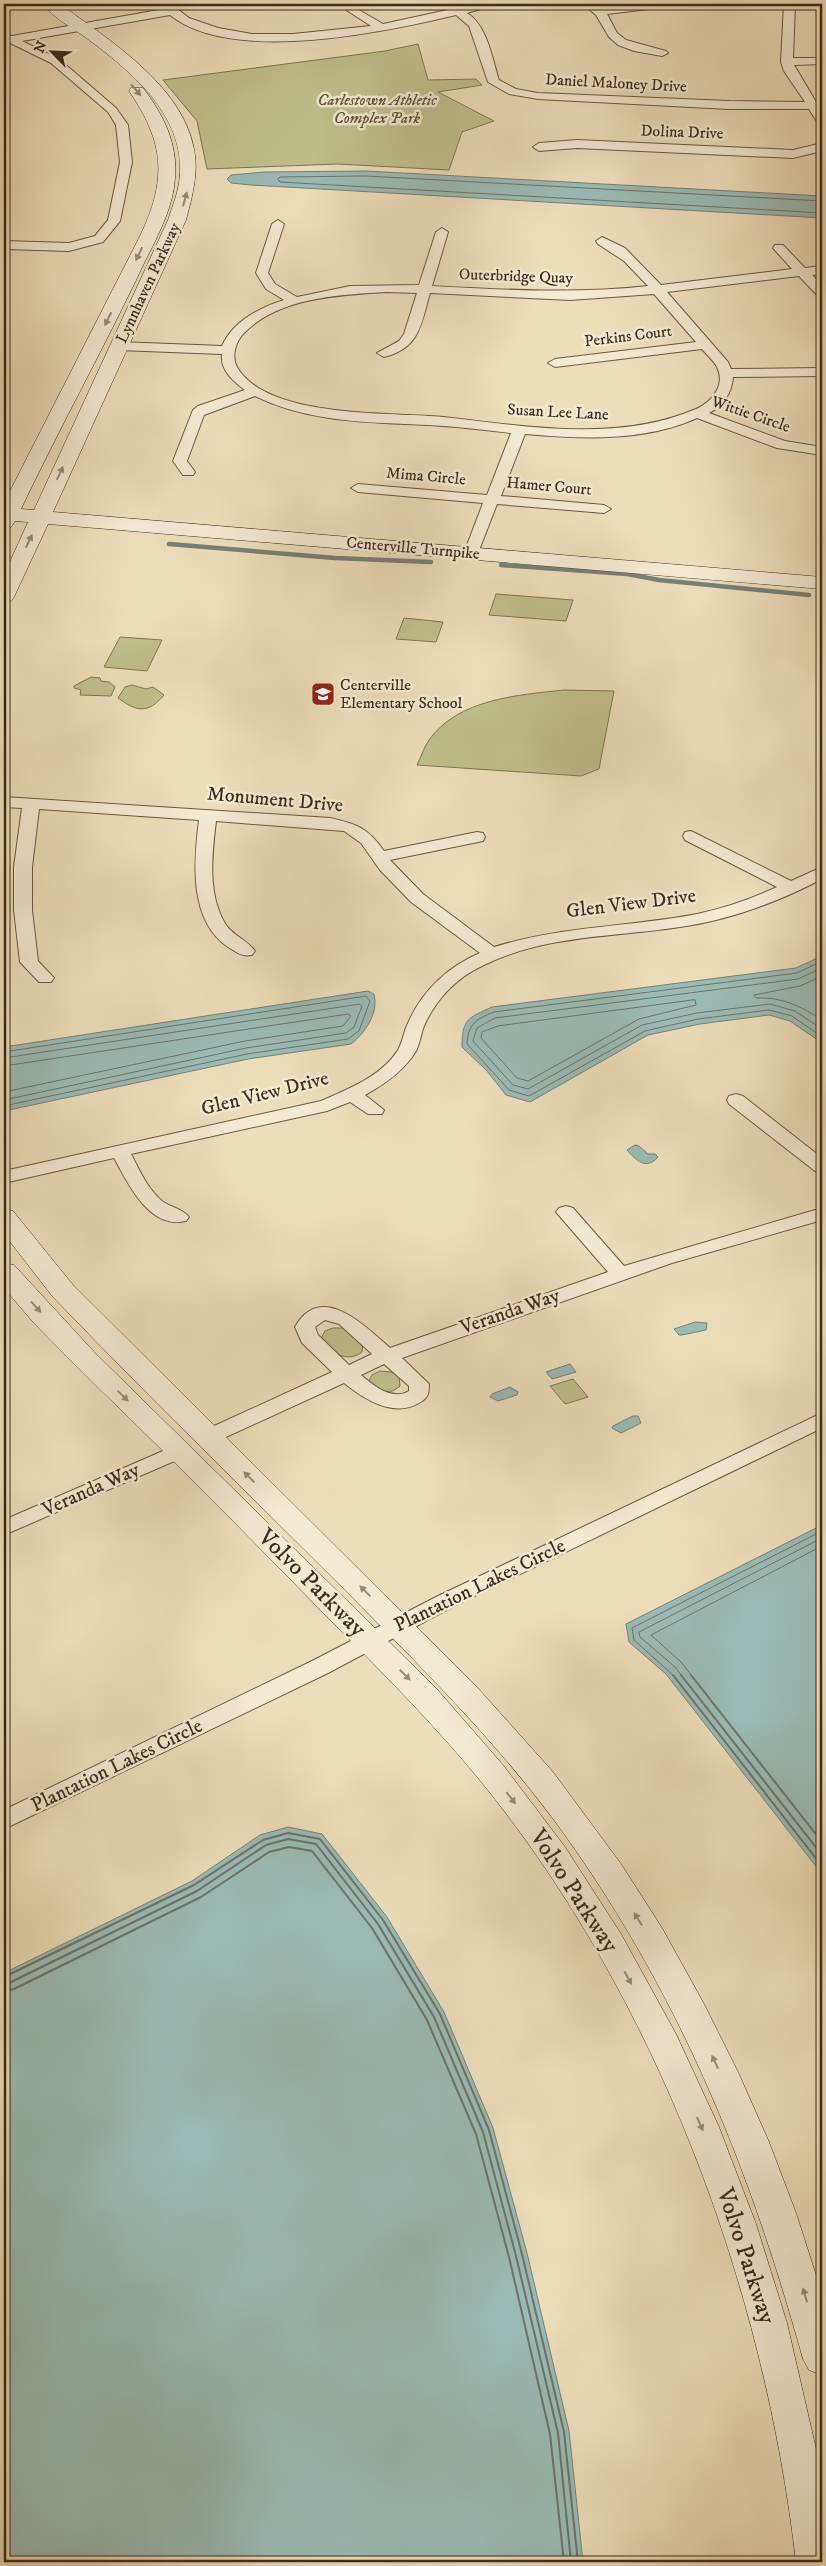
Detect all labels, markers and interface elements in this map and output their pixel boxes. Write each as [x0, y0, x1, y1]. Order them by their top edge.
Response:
north arrow [28, 28, 78, 78]
text: N [30, 38, 52, 56]
street label: Daniel Maloney Drive [545, 69, 688, 97]
one-way arrow [130, 84, 142, 96]
park label: Carlestown Athletic Complex Park [317, 90, 438, 128]
street label: Dolina Drive [640, 121, 724, 143]
one-way arrow [181, 192, 189, 207]
street label: Lynnhaven Parkway [111, 219, 185, 346]
one-way arrow [135, 247, 143, 261]
street label: Outerbridge Quay [459, 264, 574, 288]
one-way arrow [104, 312, 112, 326]
street label: Perkins Court [583, 321, 673, 351]
street label: Wittie Circle [708, 391, 793, 437]
street label: Susan Lee Lane [507, 399, 610, 425]
street label: Mima Circle [385, 463, 467, 489]
one-way arrow [57, 466, 65, 480]
street label: Hamer Court [506, 472, 592, 500]
street label: Centerville Turnpike [345, 532, 481, 564]
one-way arrow [25, 534, 33, 548]
place label: Centerville Elementary School [340, 675, 463, 713]
school or university icon: Centerville Elementary School [310, 681, 336, 707]
street label: Monument Drive [206, 782, 344, 818]
street label: Glen View Drive [565, 884, 697, 924]
street label: Glen View Drive [199, 1066, 331, 1122]
street label: Veranda Way [456, 1283, 564, 1341]
one-way arrow [30, 1301, 42, 1313]
one-way arrow [117, 1390, 129, 1402]
street label: Veranda Way [38, 1457, 144, 1523]
one-way arrow [243, 1471, 255, 1483]
street label: Volvo Parkway [251, 1522, 373, 1644]
street label: Plantation Lakes Circle [390, 1534, 570, 1638]
one-way arrow [359, 1586, 371, 1598]
one-way arrow [398, 1669, 410, 1681]
street label: Plantation Lakes Circle [27, 1714, 207, 1818]
one-way arrow [506, 1791, 516, 1805]
street label: Volvo Parkway [522, 1823, 625, 1959]
one-way arrow [633, 1912, 643, 1925]
one-way arrow [624, 1971, 633, 1985]
one-way arrow [711, 2055, 719, 2069]
one-way arrow [696, 2117, 704, 2131]
street label: Volvo Parkway [710, 2183, 782, 2328]
one-way arrow [800, 2287, 808, 2302]

